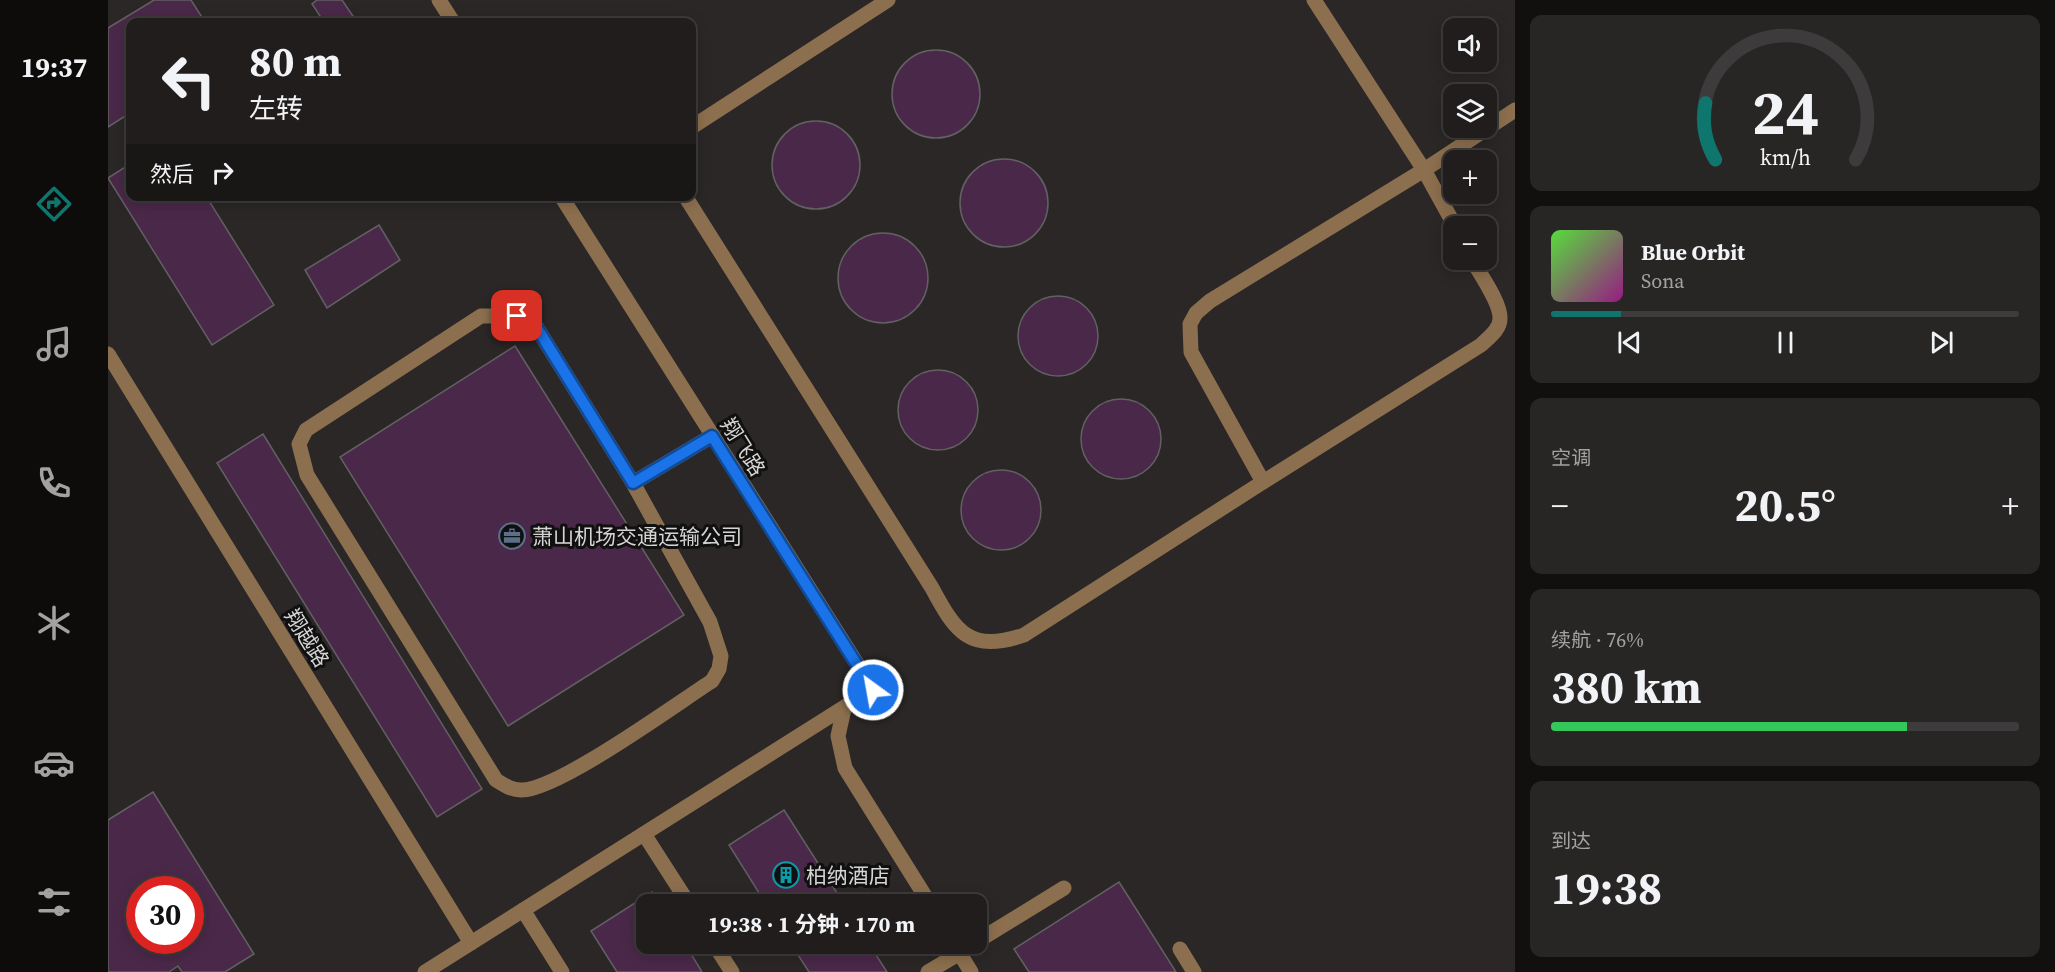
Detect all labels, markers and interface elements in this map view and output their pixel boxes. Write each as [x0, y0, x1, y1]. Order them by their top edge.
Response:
map controls [1443, 18, 1497, 270]
button: sound [1443, 18, 1497, 72]
text: 80 m [249, 32, 342, 90]
icon: left [150, 42, 228, 120]
text: 19:37 [21, 49, 87, 86]
text: 24 [1751, 69, 1819, 155]
button: layers [1443, 84, 1497, 138]
text: 左转 [249, 90, 303, 127]
text: km/h [1759, 144, 1811, 173]
button: + [1443, 150, 1497, 204]
icon: right [206, 156, 239, 189]
text: 然后 [150, 159, 194, 189]
icon: directions [33, 183, 75, 225]
button: − [1443, 216, 1497, 270]
text: Blue Orbit [1641, 237, 1745, 267]
text: Sona [1641, 267, 1685, 295]
pin [491, 290, 542, 341]
icon: arrive [500, 299, 533, 332]
icon: music [33, 323, 75, 365]
icon: previous [1613, 326, 1646, 359]
icon: pause [1769, 326, 1802, 359]
icon: next [1925, 326, 1958, 359]
street label: 翔飞路 [714, 413, 772, 481]
text: 空调 [1551, 444, 1591, 472]
icon: phone [33, 462, 75, 504]
text: 20.5° [1734, 474, 1836, 536]
text: − [1551, 483, 1569, 528]
text: + [2002, 483, 2019, 528]
office icon: 萧山机场交通运输公司 [497, 521, 527, 551]
place label: 萧山机场交通运输公司 [532, 522, 742, 551]
icon: climate [33, 602, 75, 644]
street label: 翔越路 [278, 604, 336, 672]
text: 续航 · 76% [1551, 626, 1644, 654]
text: 380 km [1551, 656, 1702, 718]
position arrow [841, 658, 905, 722]
icon: car [33, 742, 75, 784]
text: 到达 [1551, 827, 1591, 855]
text: 19:38 [1551, 857, 1662, 919]
building icon: 柏纳酒店 [771, 860, 801, 890]
place label: 柏纳酒店 [806, 861, 890, 890]
speed limit sign: 30 [126, 876, 204, 954]
icon: filters [33, 881, 75, 923]
text: 19:38 · 1 分钟 · 170 m [708, 909, 915, 939]

